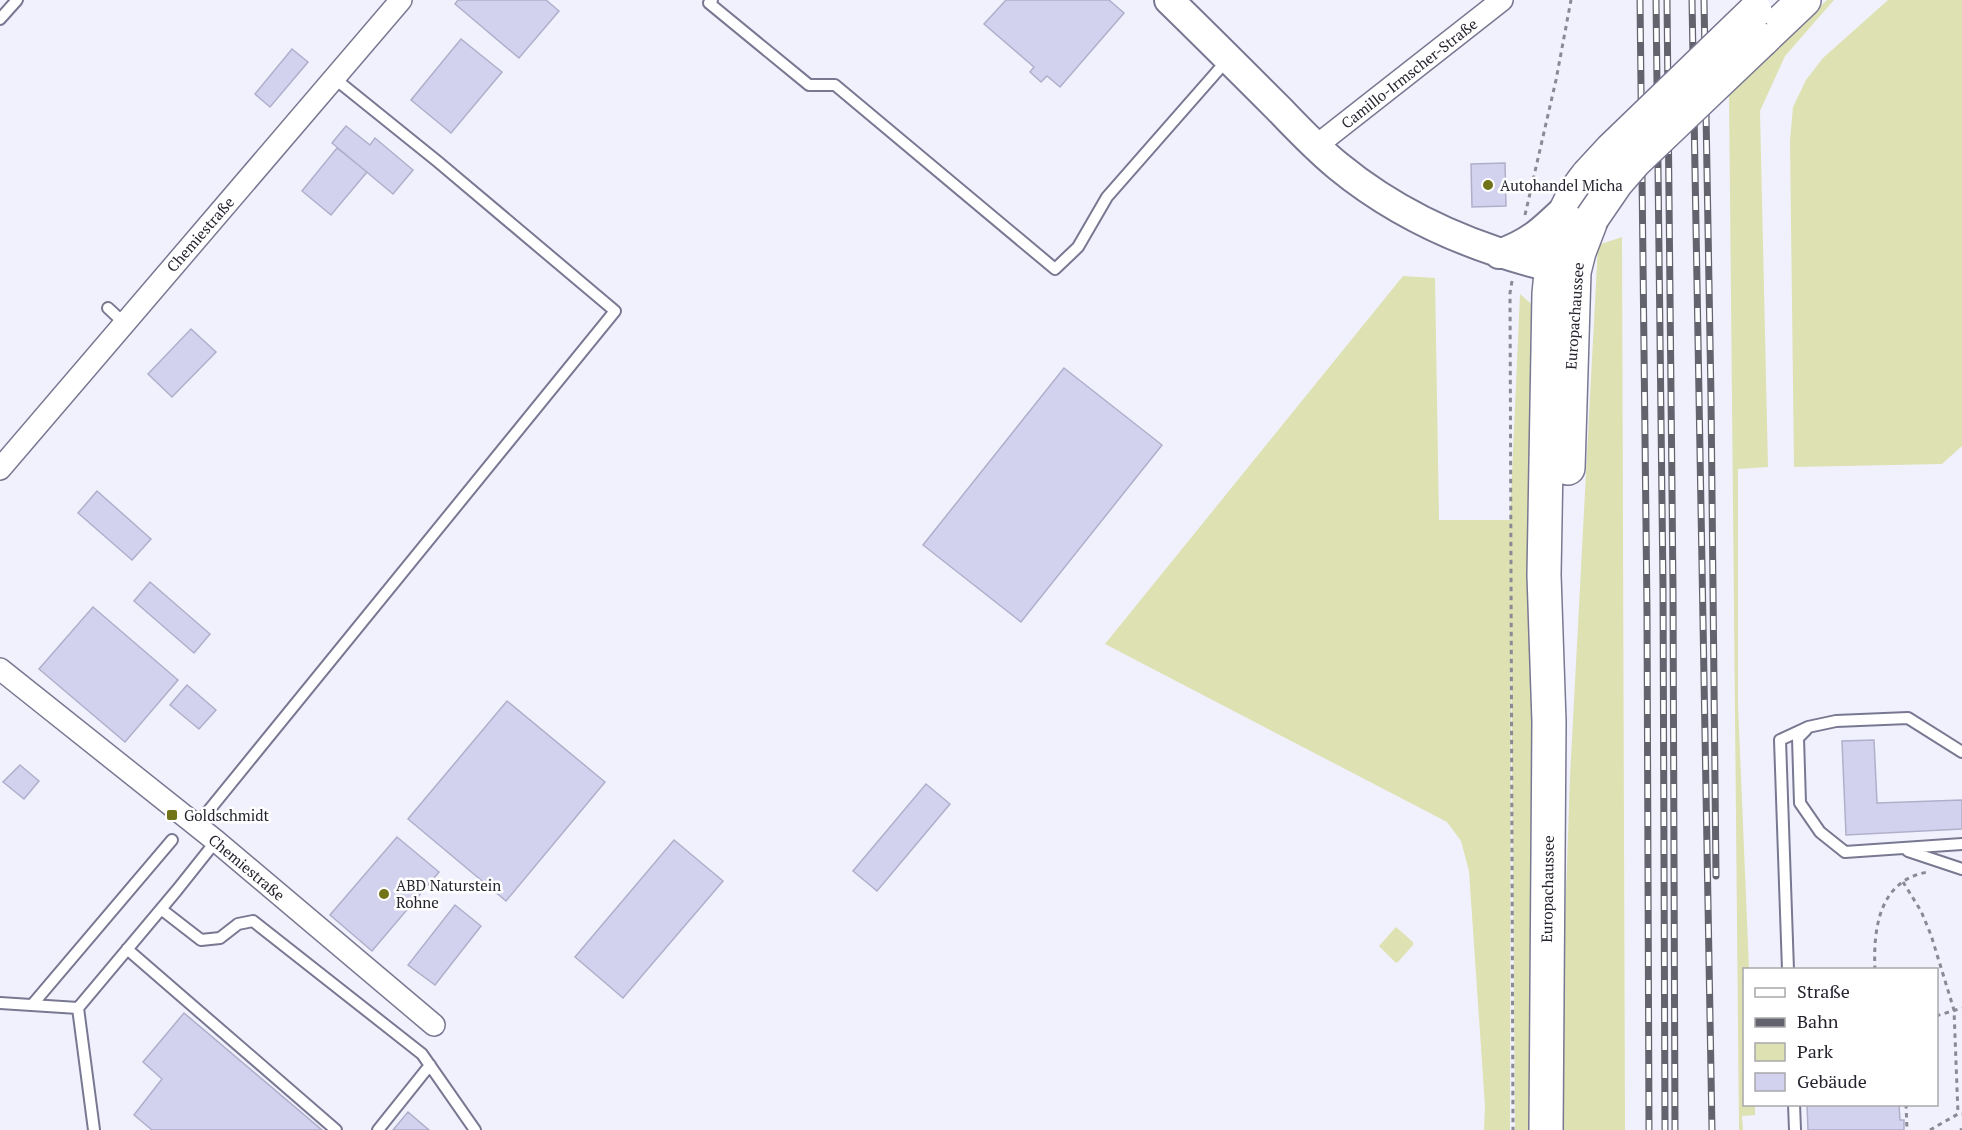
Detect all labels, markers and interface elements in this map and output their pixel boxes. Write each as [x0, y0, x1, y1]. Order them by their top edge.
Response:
street label: Camillo-Irmscher-Straße [1337, 13, 1481, 133]
place label: Autohandel Micha [1500, 175, 1623, 195]
marker: Autohandel Micha [1481, 178, 1495, 192]
street label: Chemiestraße [162, 192, 238, 276]
street label: Europachaussee [1560, 262, 1588, 370]
place label: Goldschmidt [184, 805, 270, 825]
marker: Goldschmidt [165, 808, 179, 822]
street label: Chemiestraße [205, 829, 289, 905]
street label: Europachaussee [1536, 835, 1558, 943]
place label: ABD Naturstein Rohne [396, 875, 501, 912]
marker: ABD Naturstein Rohne [377, 887, 391, 901]
legend [1743, 968, 1938, 1106]
text: Straße [1797, 979, 1850, 1003]
text: Bahn [1797, 1009, 1839, 1033]
text: Park [1797, 1039, 1834, 1063]
text: Gebäude [1797, 1069, 1867, 1093]

